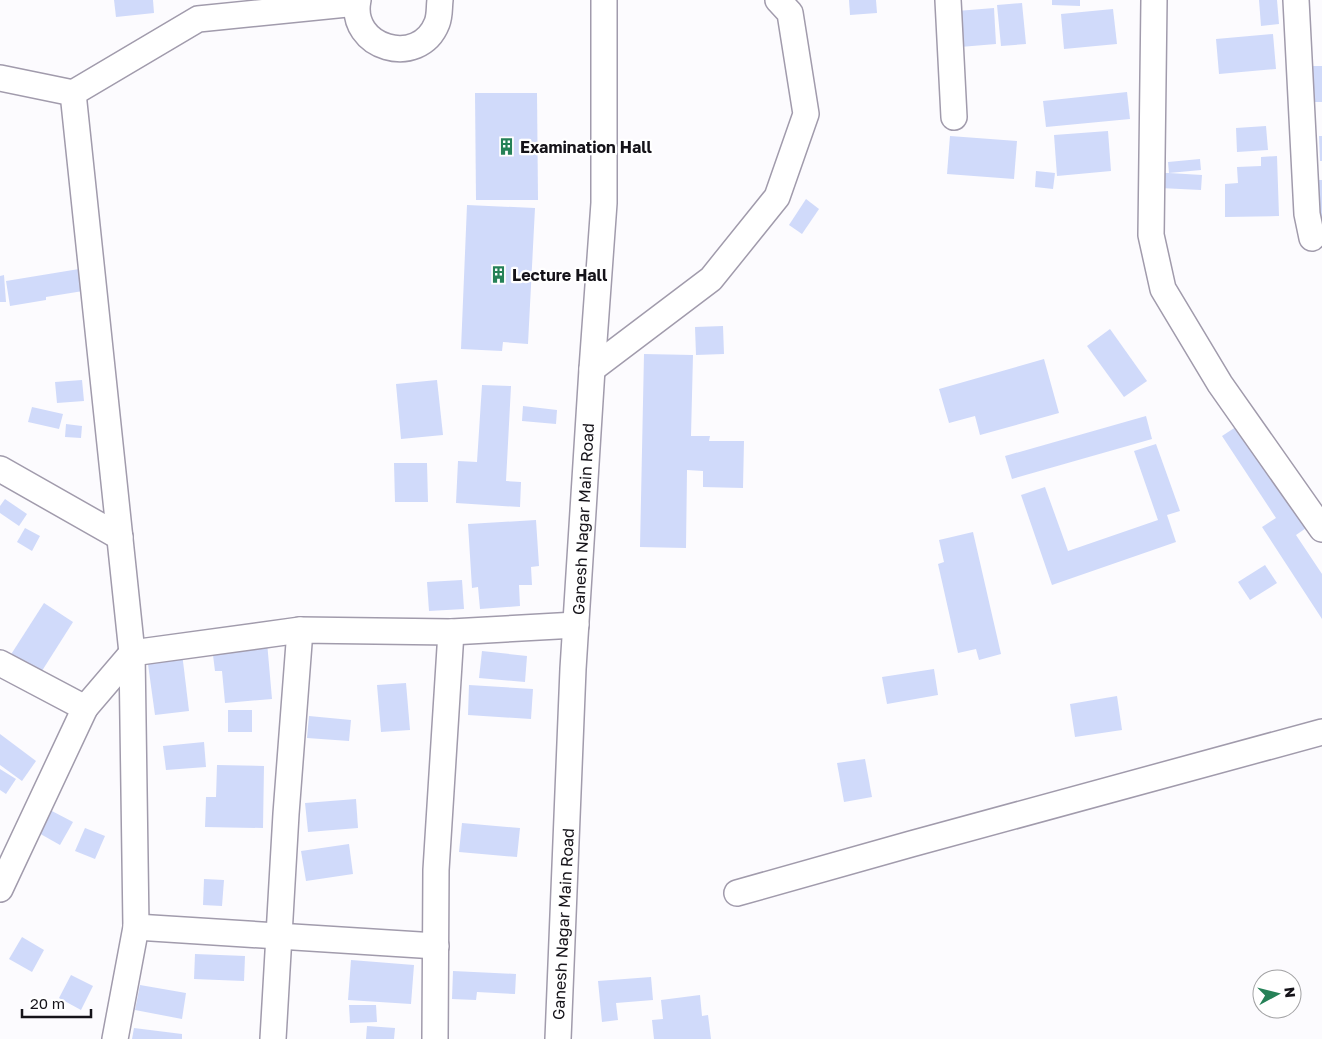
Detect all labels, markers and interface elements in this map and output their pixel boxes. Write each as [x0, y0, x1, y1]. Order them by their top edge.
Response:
building icon: Examination Hall [496, 137, 516, 157]
place label: Examination Hall [520, 137, 653, 157]
building icon: Lecture Hall [488, 265, 508, 285]
place label: Lecture Hall [512, 265, 608, 285]
street label: Ganesh Nagar Main Road [568, 422, 598, 616]
street label: Ganesh Nagar Main Road [548, 827, 578, 1021]
north arrow [1252, 969, 1302, 1019]
scale bar [22, 986, 91, 1018]
text: N [1281, 986, 1299, 999]
text: 20 m [30, 994, 65, 1012]

